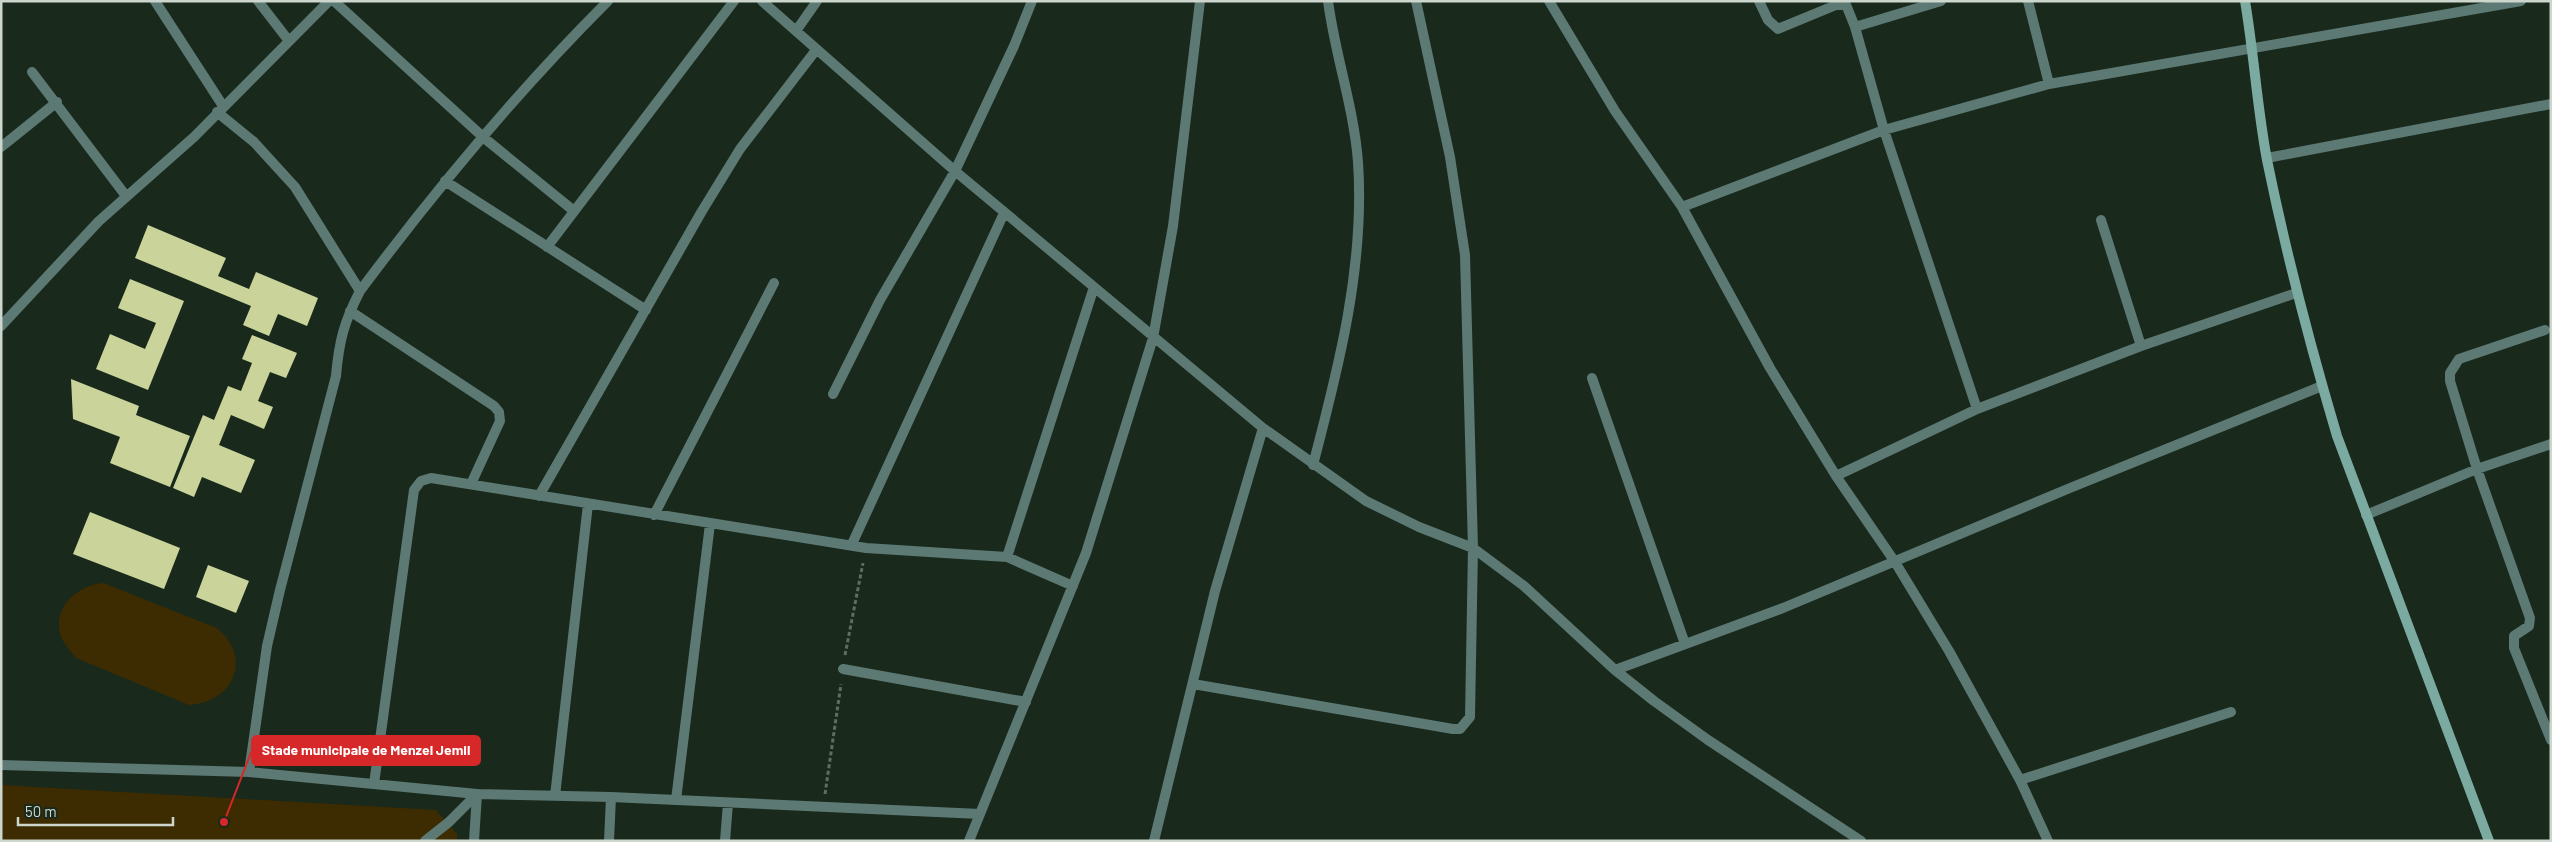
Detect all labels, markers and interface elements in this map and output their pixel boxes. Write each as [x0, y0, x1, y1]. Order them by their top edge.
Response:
callout: Stade municipale de Menzel Jemil [252, 736, 480, 765]
text: Stade municipale de Menzel Jemil [262, 741, 470, 758]
scale bar [18, 794, 172, 826]
text: 50 m [25, 802, 57, 820]

